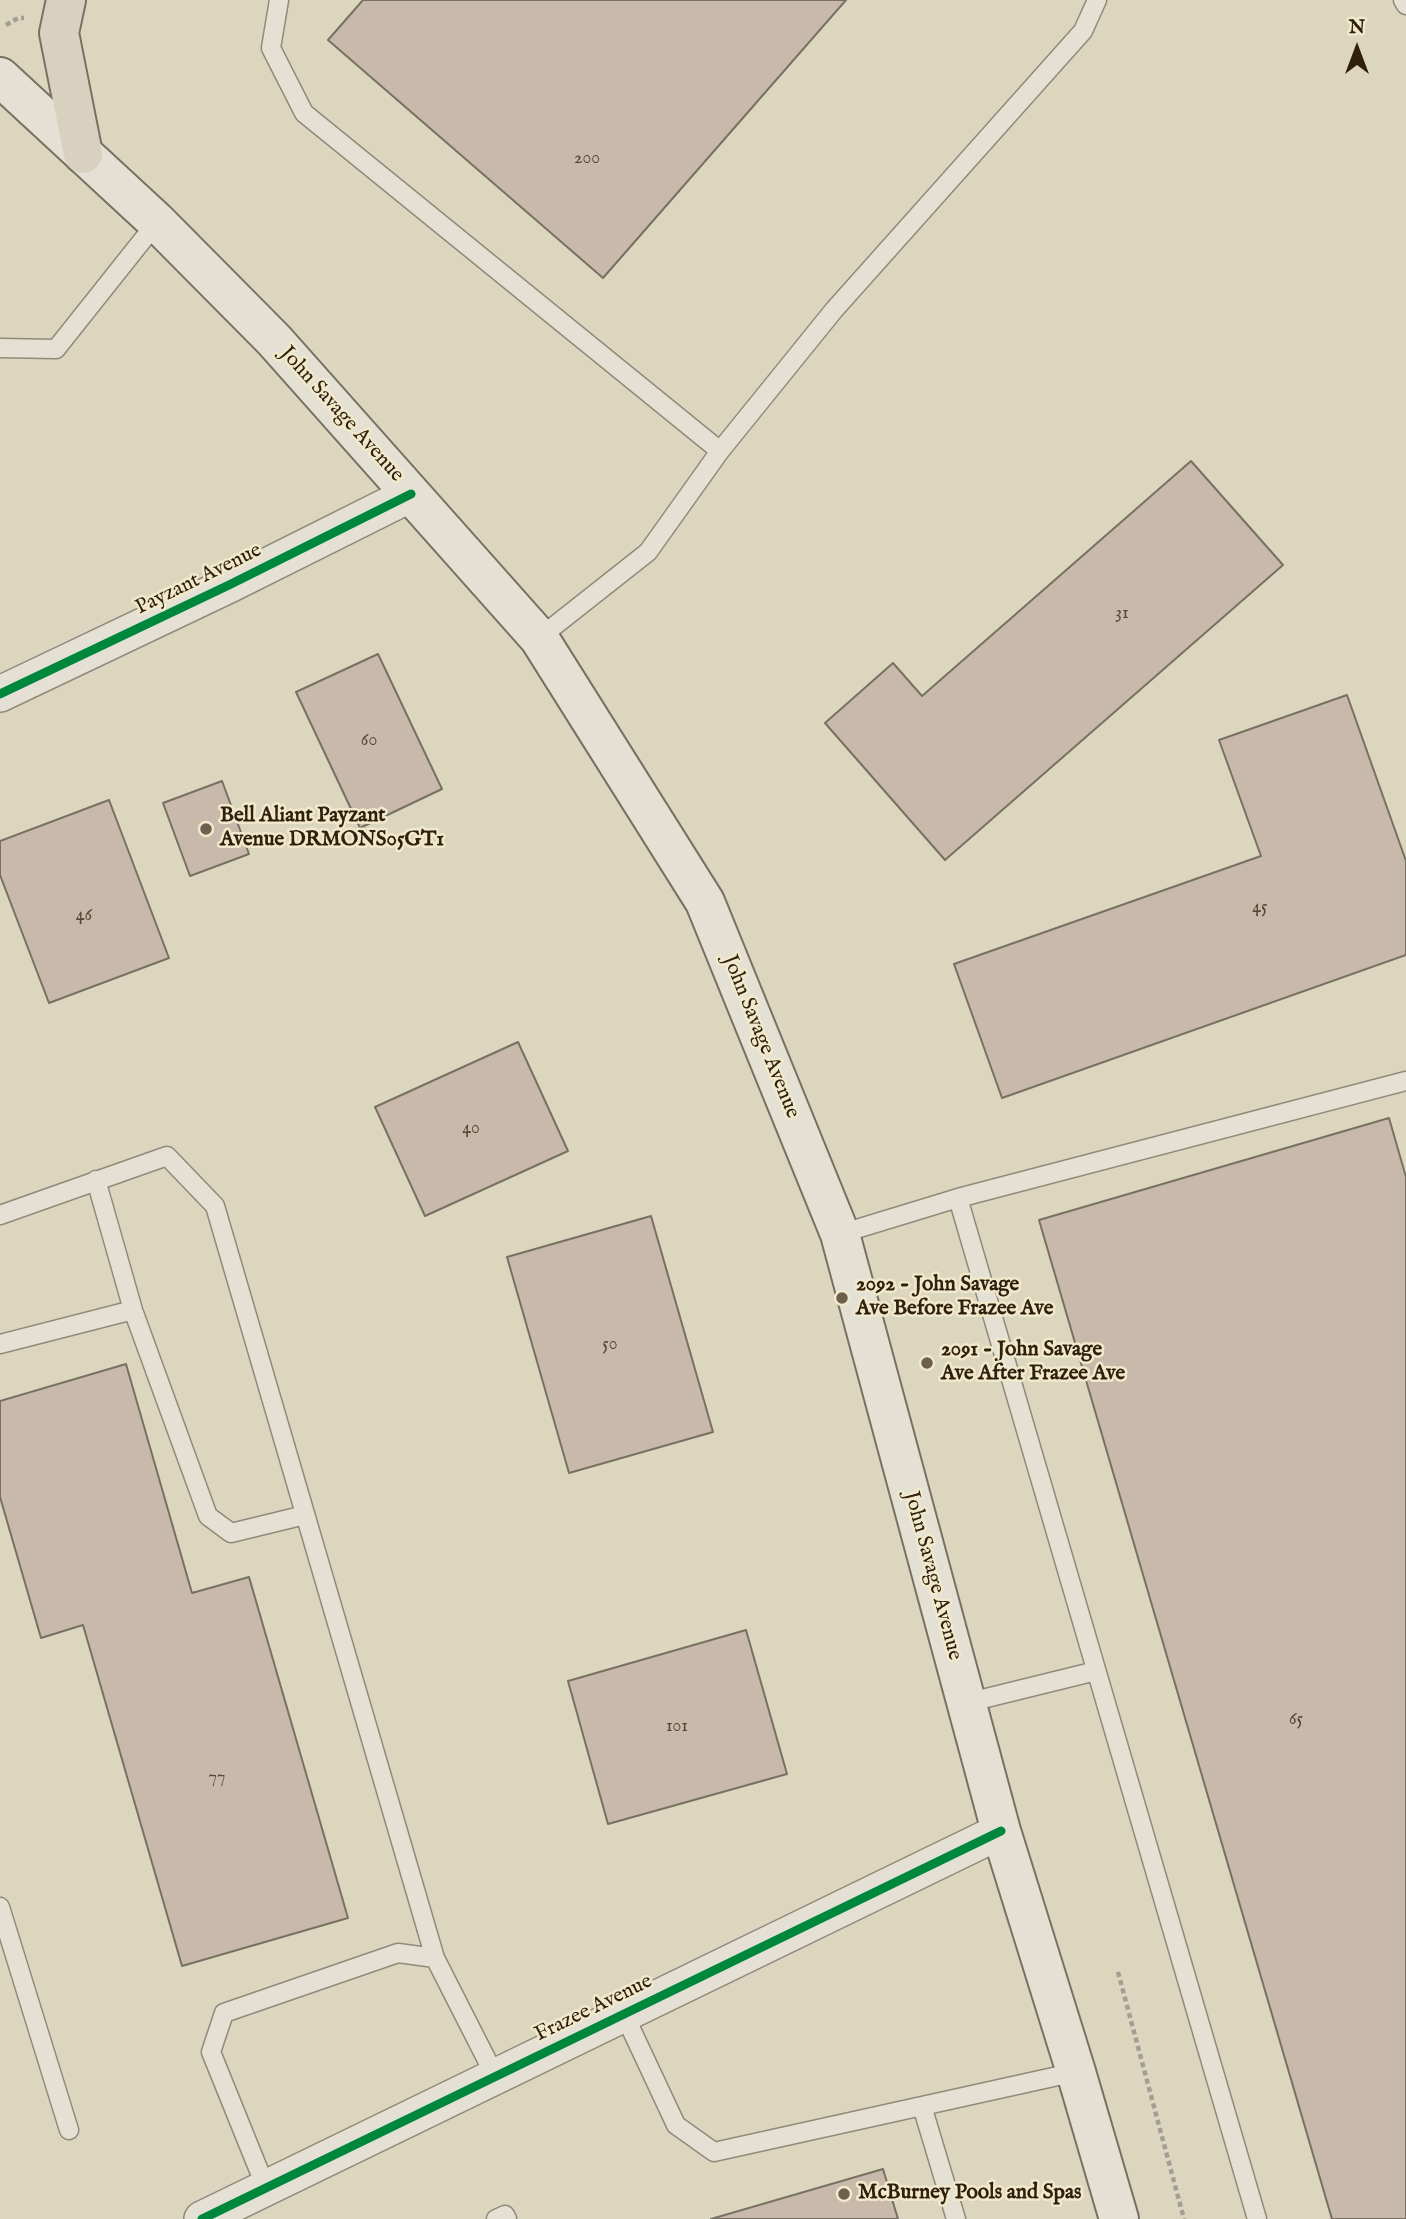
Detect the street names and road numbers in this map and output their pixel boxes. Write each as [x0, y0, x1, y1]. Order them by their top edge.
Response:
street label: John Savage Avenue [273, 342, 409, 488]
street label: Payzant Avenue [132, 539, 266, 621]
street label: John Savage Avenue [716, 952, 804, 1122]
street label: John Savage Avenue [897, 1489, 967, 1663]
street label: Frazee Avenue [531, 1970, 657, 2048]

